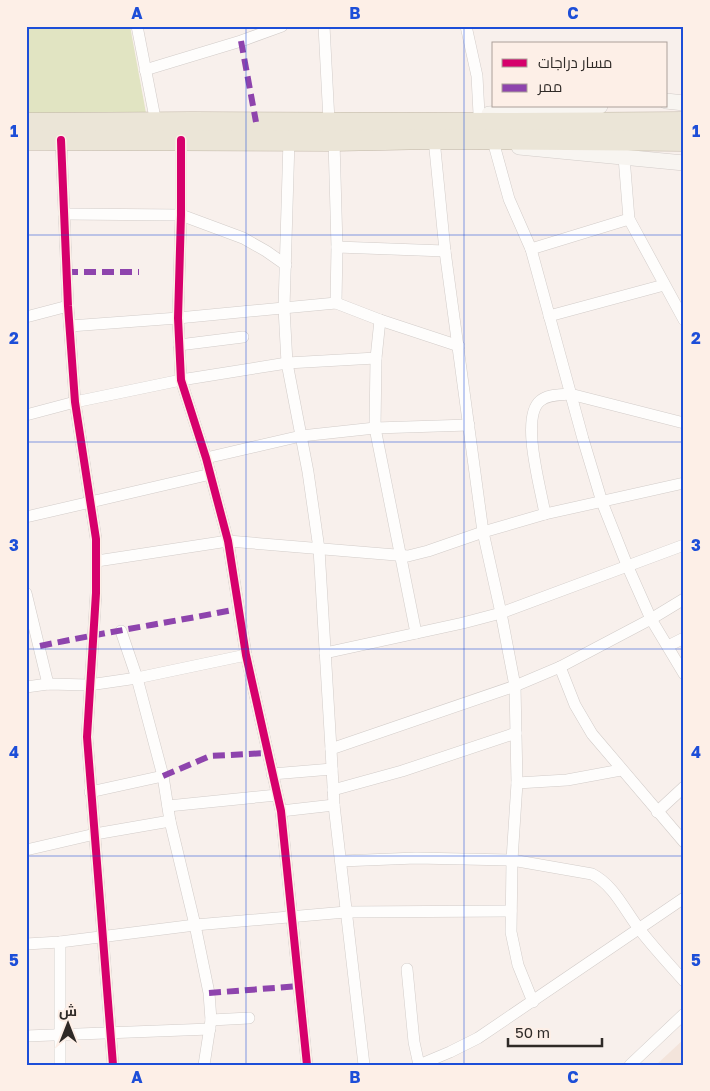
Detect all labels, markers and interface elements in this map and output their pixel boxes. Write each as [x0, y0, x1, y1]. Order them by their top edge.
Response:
text: A [131, 3, 143, 23]
text: B [349, 3, 361, 23]
text: C [567, 3, 579, 23]
legend [492, 42, 668, 108]
text: مسار دراجات [538, 53, 612, 72]
text: ممر [537, 77, 562, 96]
text: 1 [10, 121, 18, 141]
text: 1 [692, 121, 700, 141]
text: 2 [9, 328, 19, 348]
text: 2 [691, 328, 701, 348]
text: 3 [9, 535, 19, 555]
text: 3 [691, 535, 701, 555]
text: 4 [9, 742, 19, 762]
text: 4 [691, 742, 701, 762]
text: 5 [9, 950, 19, 970]
text: 5 [691, 950, 701, 970]
north arrow [42, 998, 92, 1048]
text: ش [59, 1002, 77, 1020]
scale bar [508, 1016, 601, 1048]
text: 50 m [515, 1023, 550, 1041]
text: A [131, 1067, 143, 1087]
text: B [349, 1067, 361, 1087]
text: C [567, 1067, 579, 1087]

